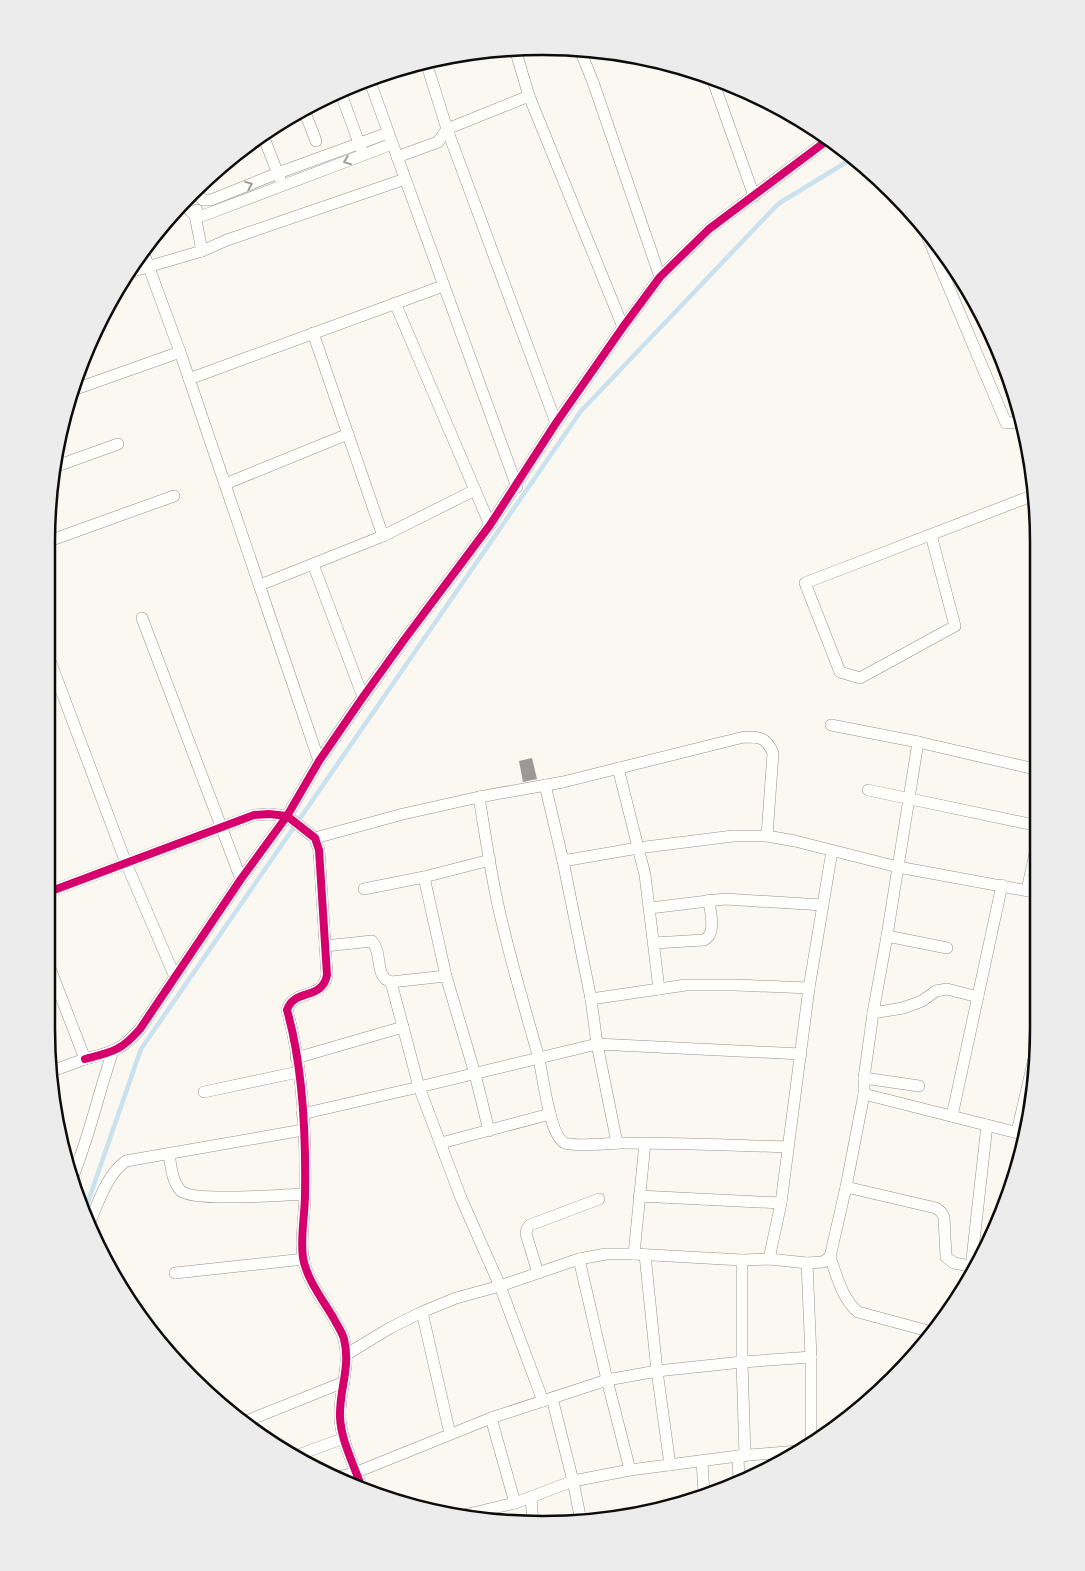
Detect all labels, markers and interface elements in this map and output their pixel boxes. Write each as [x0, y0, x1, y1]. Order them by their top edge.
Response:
one-way arrow [343, 156, 351, 166]
one-way arrow [244, 181, 253, 191]

